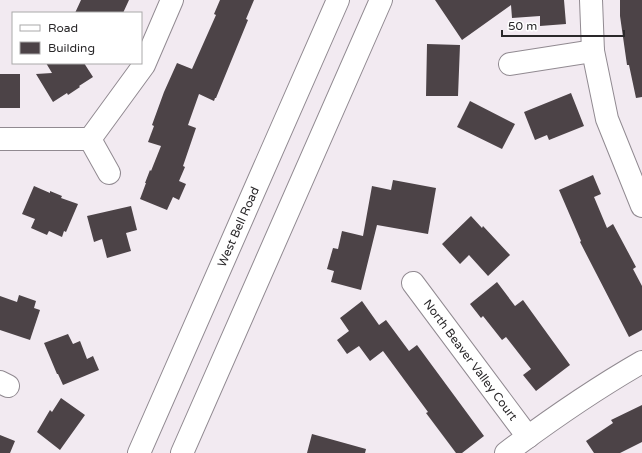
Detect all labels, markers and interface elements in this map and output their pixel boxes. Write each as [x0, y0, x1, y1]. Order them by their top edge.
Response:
legend [12, 12, 142, 64]
scale bar [502, 12, 624, 38]
text: 50 m [508, 19, 537, 33]
text: Road [48, 21, 78, 35]
text: Building [48, 41, 95, 55]
street label: West Bell Road [215, 185, 262, 269]
street label: North Beaver Valley Court [421, 297, 520, 424]

